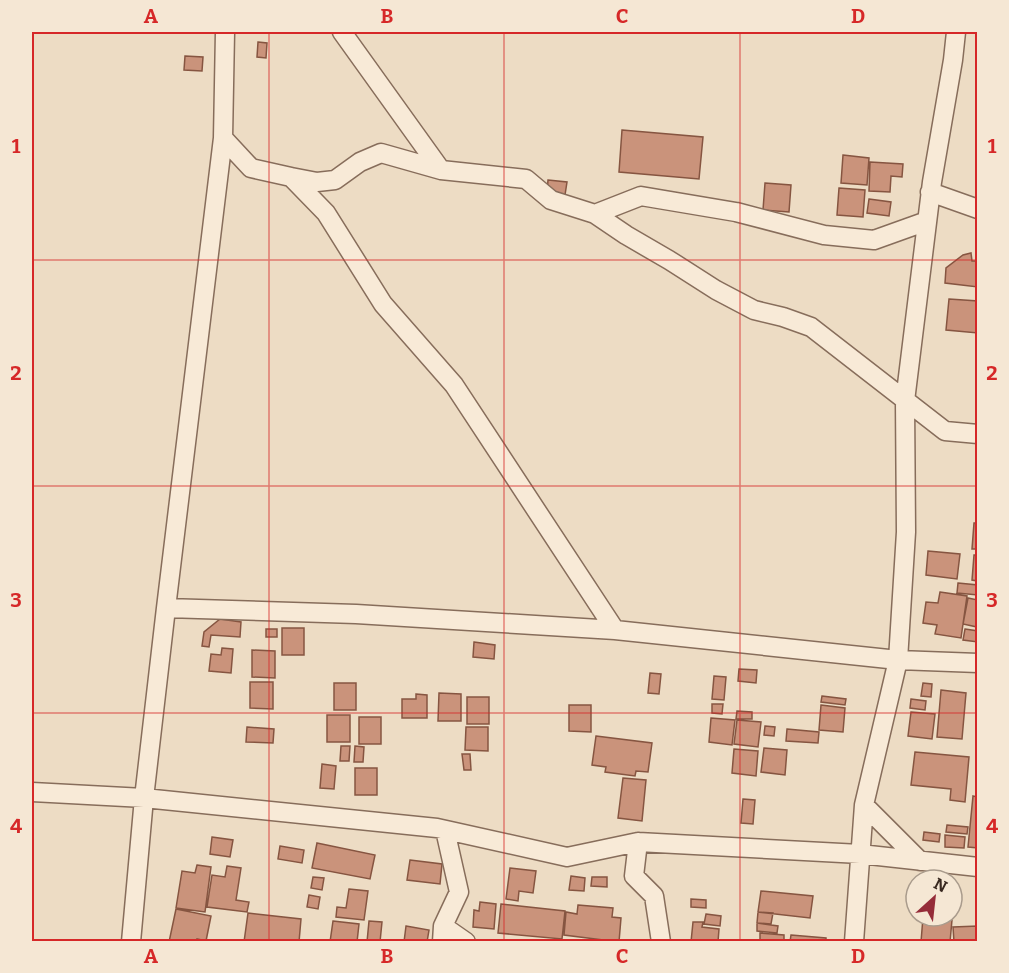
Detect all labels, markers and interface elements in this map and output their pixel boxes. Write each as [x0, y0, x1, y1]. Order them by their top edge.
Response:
text: A [144, 4, 159, 28]
text: B [381, 4, 394, 28]
text: C [616, 4, 628, 28]
text: D [851, 4, 865, 28]
text: 1 [12, 134, 21, 158]
text: 1 [988, 134, 997, 158]
text: 2 [10, 361, 22, 385]
text: 2 [986, 361, 998, 385]
text: 3 [10, 588, 22, 612]
text: 3 [986, 588, 998, 612]
text: 4 [10, 814, 22, 838]
text: 4 [986, 814, 998, 838]
north arrow [904, 868, 964, 928]
text: N [931, 874, 950, 896]
text: A [144, 944, 159, 968]
text: B [381, 944, 394, 968]
text: C [616, 944, 628, 968]
text: D [851, 944, 865, 968]

